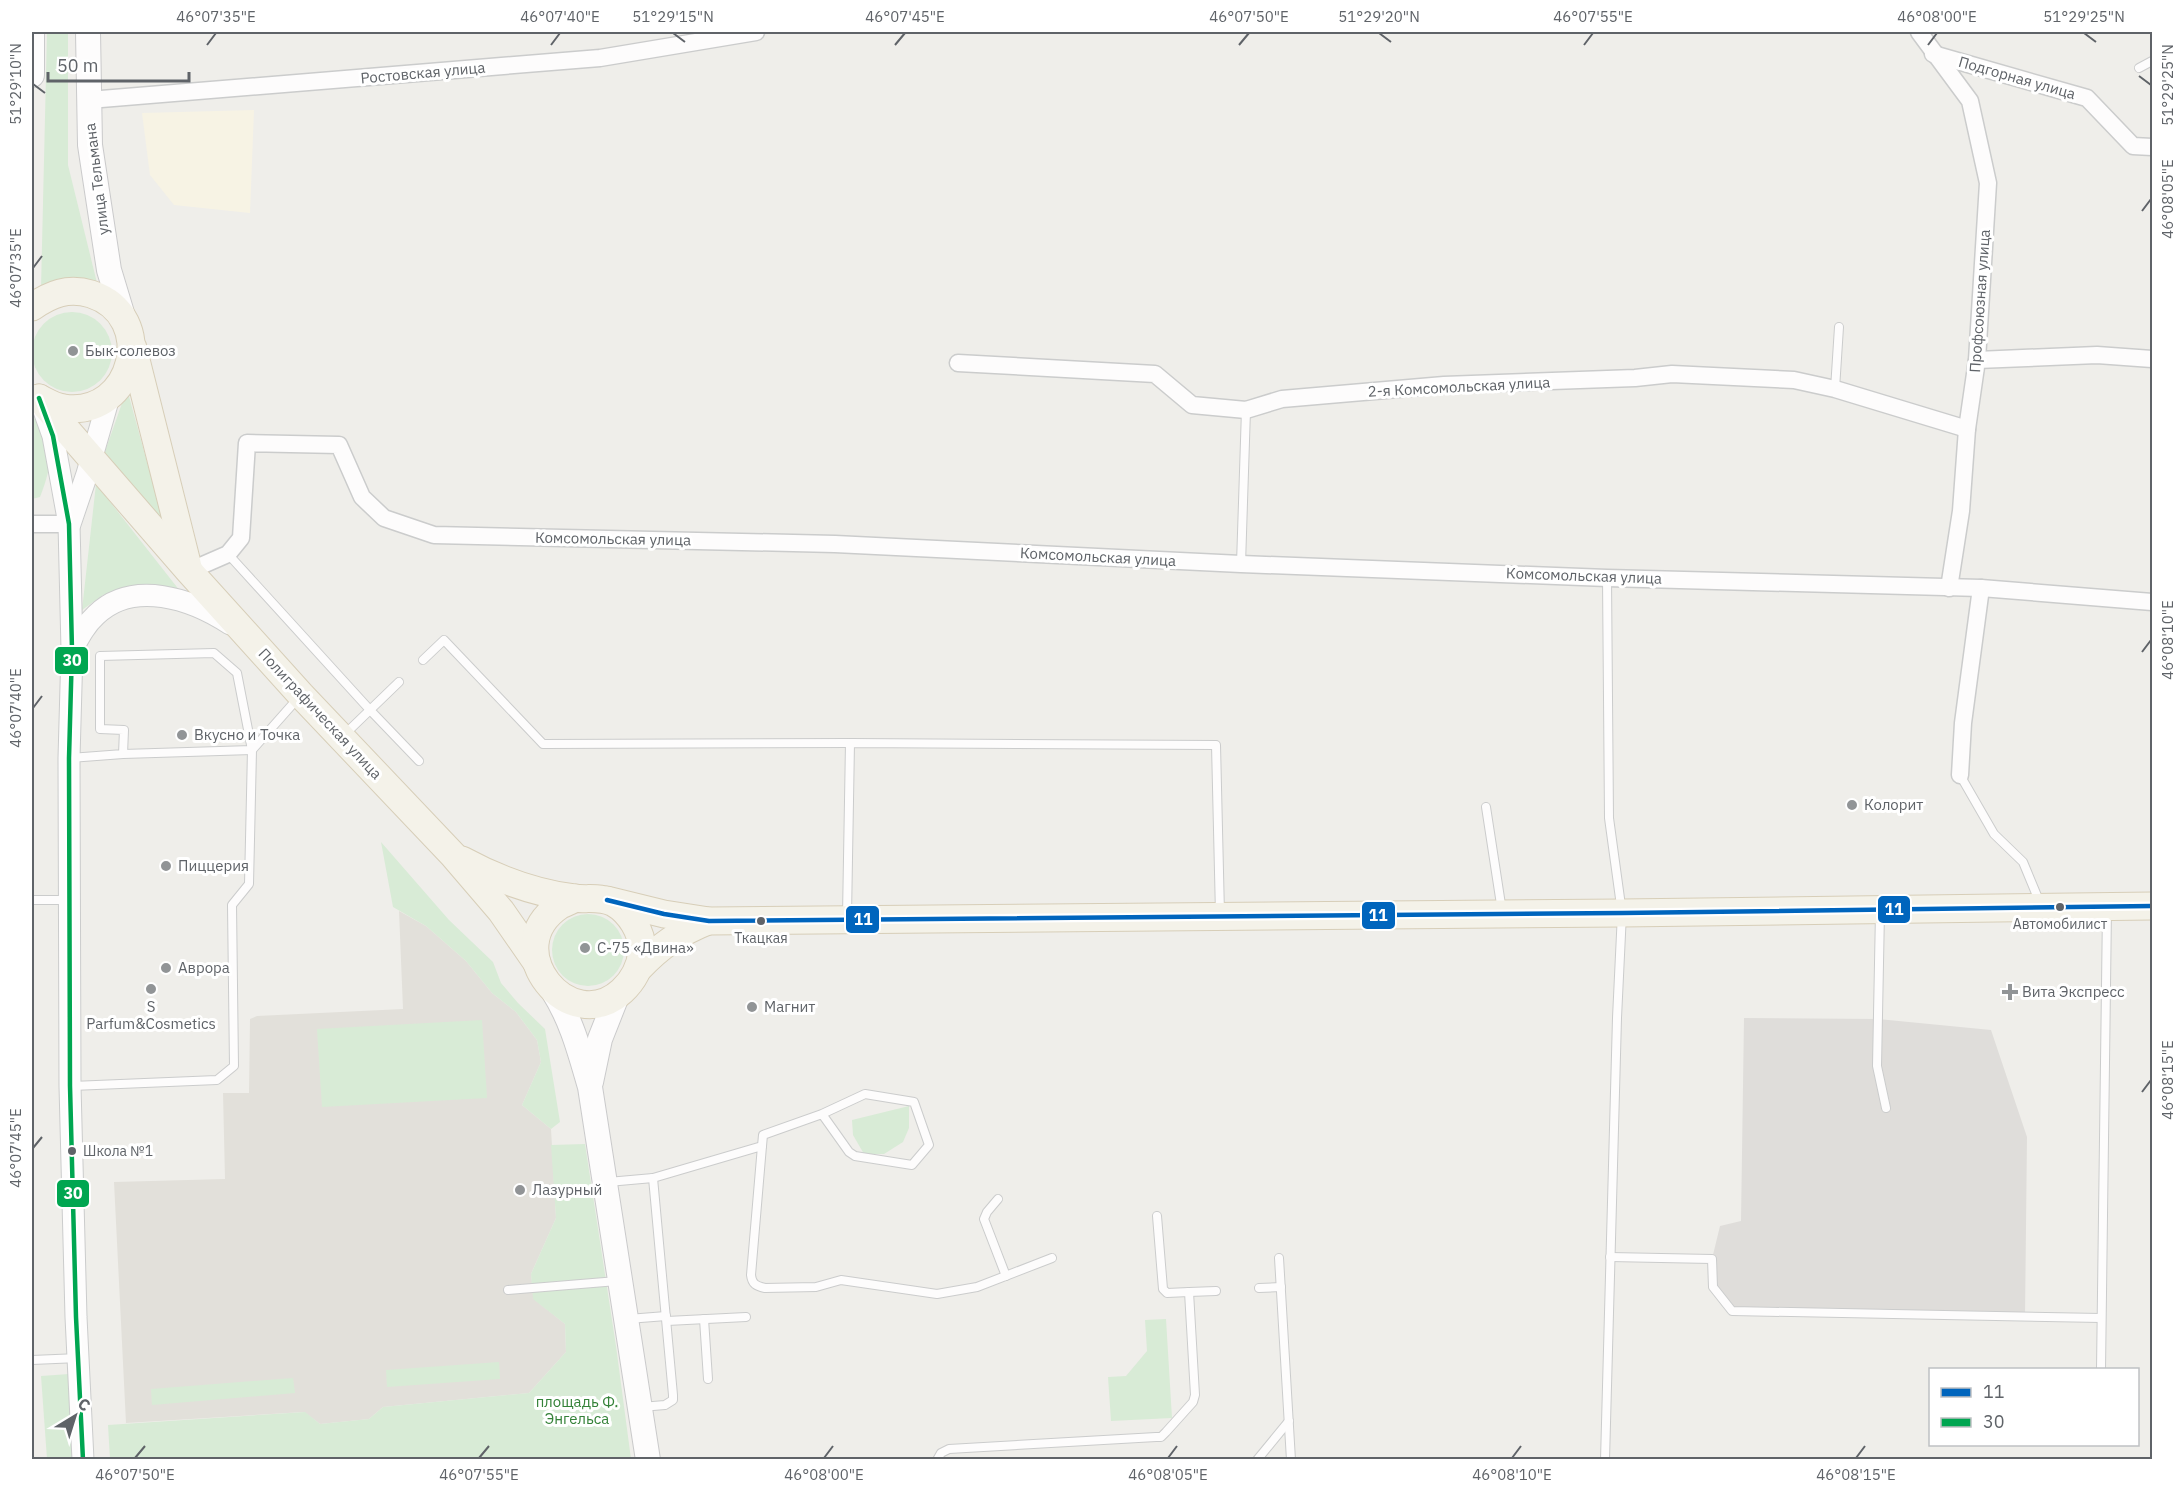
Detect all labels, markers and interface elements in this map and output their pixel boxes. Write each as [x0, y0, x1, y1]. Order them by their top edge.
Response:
text: 46°07'35"E [176, 7, 256, 26]
text: 46°07'40"E [520, 7, 600, 26]
text: 51°29'15"N [632, 7, 714, 26]
text: 46°07'45"E [865, 7, 945, 26]
text: 46°07'50"E [1209, 7, 1289, 26]
text: 51°29'20"N [1338, 7, 1420, 26]
text: 46°07'55"E [1553, 7, 1633, 26]
text: 46°08'00"E [1897, 7, 1977, 26]
text: 51°29'25"N [2043, 7, 2125, 26]
text: 51°29'10"N [6, 43, 25, 125]
text: 51°29'25"N [2158, 44, 2177, 126]
scale bar [48, 45, 189, 83]
street label: Подгорная улица [1956, 52, 2078, 103]
text: 50 m [57, 54, 99, 77]
street label: Ростовская улица [360, 58, 486, 87]
street label: улица Тельмана [80, 122, 113, 236]
text: 46°08'05"E [2158, 159, 2177, 239]
text: 46°07'35"E [6, 228, 25, 308]
street label: Профсоюзная улица [1965, 229, 1994, 373]
place label: Бык-солевоз [85, 341, 176, 360]
marker: Бык-солевоз [66, 344, 80, 358]
street label: 2-я Комсомольская улица [1367, 372, 1551, 401]
street label: Комсомольская улица [535, 528, 691, 549]
street label: Комсомольская улица [1020, 543, 1176, 570]
street label: Комсомольская улица [1506, 563, 1662, 588]
text: 46°08'10"E [2158, 600, 2177, 680]
street label: Полиграфическая улица [255, 644, 386, 783]
line badge: 30 [54, 646, 89, 675]
text: 30 [62, 650, 82, 670]
text: 46°07'40"E [6, 668, 25, 748]
place label: Вкусно и Точка [194, 725, 300, 744]
marker: Вкусно и Точка [175, 728, 189, 742]
place label: Колорит [1864, 795, 1923, 814]
marker: Колорит [1845, 798, 1859, 812]
place label: Пиццерия [178, 856, 249, 875]
marker: Пиццерия [159, 859, 173, 873]
line badge: 11 [1877, 895, 1911, 924]
text: 11 [1884, 899, 1904, 919]
line badge: 11 [1361, 901, 1396, 930]
marker: Автомобилист [2054, 901, 2066, 913]
line badge: 11 [845, 905, 880, 934]
text: 11 [1368, 905, 1388, 925]
text: 11 [853, 909, 873, 929]
marker: Ткацкая [755, 915, 767, 927]
place label: Автомобилист [2013, 915, 2108, 933]
place label: Ткацкая [734, 929, 788, 947]
place label: С-75 «Двина» [597, 938, 694, 957]
marker: С-75 «Двина» [578, 941, 592, 955]
place label: Аврора [178, 958, 230, 977]
marker: Аврора [159, 961, 173, 975]
marker: S Parfum&Cosmetics [144, 982, 158, 996]
place label: Вита Экспресс [2022, 982, 2125, 1001]
marker: Вита Экспресс [2003, 985, 2017, 999]
place label: S Parfum&Cosmetics [86, 997, 216, 1033]
place label: Магнит [764, 997, 815, 1016]
marker: Магнит [745, 1000, 759, 1014]
text: 46°08'15"E [2158, 1040, 2177, 1120]
text: 46°07'45"E [6, 1108, 25, 1188]
place label: Школа №1 [83, 1142, 153, 1160]
marker: Школа №1 [66, 1145, 78, 1157]
line badge: 30 [56, 1179, 90, 1208]
place label: Лазурный [532, 1180, 602, 1199]
text: 30 [63, 1183, 83, 1203]
marker: Лазурный [513, 1183, 527, 1197]
legend [1929, 1368, 2139, 1446]
text: 11 [1983, 1380, 2005, 1403]
north arrow [45, 1386, 105, 1446]
park label: площадь Ф. Энгельса [536, 1392, 618, 1428]
text: С [74, 1393, 94, 1415]
text: 30 [1983, 1410, 2005, 1433]
text: 46°07'50"E [95, 1465, 175, 1484]
text: 46°07'55"E [439, 1465, 519, 1484]
text: 46°08'00"E [784, 1465, 864, 1484]
text: 46°08'05"E [1128, 1465, 1208, 1484]
text: 46°08'10"E [1472, 1465, 1552, 1484]
text: 46°08'15"E [1816, 1465, 1896, 1484]

